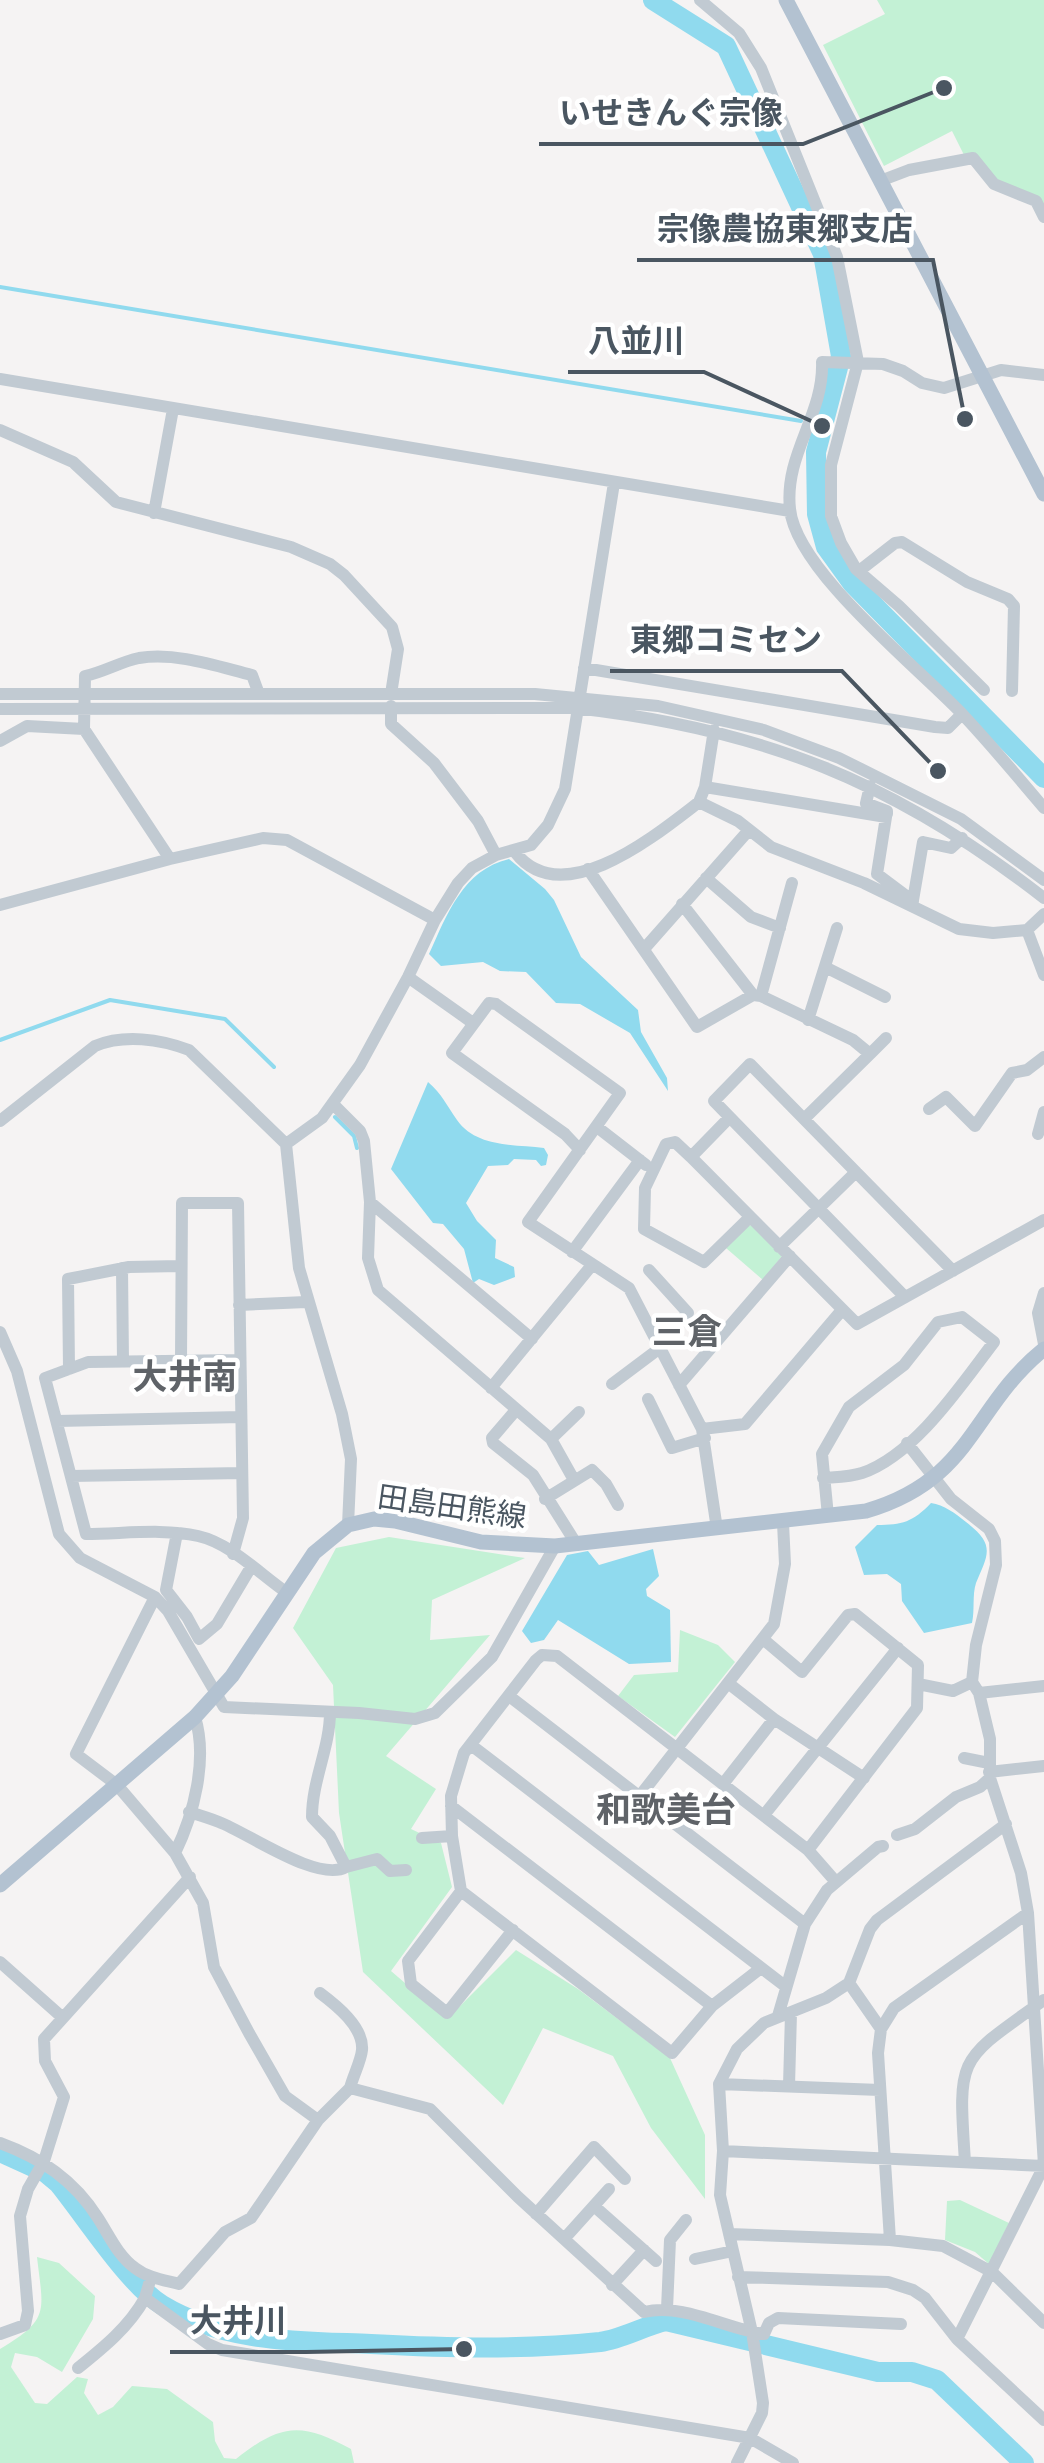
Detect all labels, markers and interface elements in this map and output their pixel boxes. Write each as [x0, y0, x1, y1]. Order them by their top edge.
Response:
callout: いせきんぐ宗像 [539, 82, 803, 144]
text: いせきんぐ宗像 [559, 92, 783, 132]
callout: 宗像農協東郷支店 [637, 198, 933, 260]
text: 宗像農協東郷支店 [657, 208, 913, 248]
callout: 八並川 [568, 310, 704, 372]
text: 八並川 [588, 320, 684, 360]
callout: 東郷コミセン [610, 609, 842, 671]
text: 東郷コミセン [630, 619, 822, 659]
district label: 三倉 [652, 1309, 722, 1353]
district label: 大井南 [132, 1354, 238, 1398]
street label: 田島田熊線 [375, 1477, 529, 1535]
district label: 和歌美台 [596, 1787, 736, 1831]
callout: 大井川 [170, 2290, 306, 2352]
text: 大井川 [190, 2300, 286, 2340]

